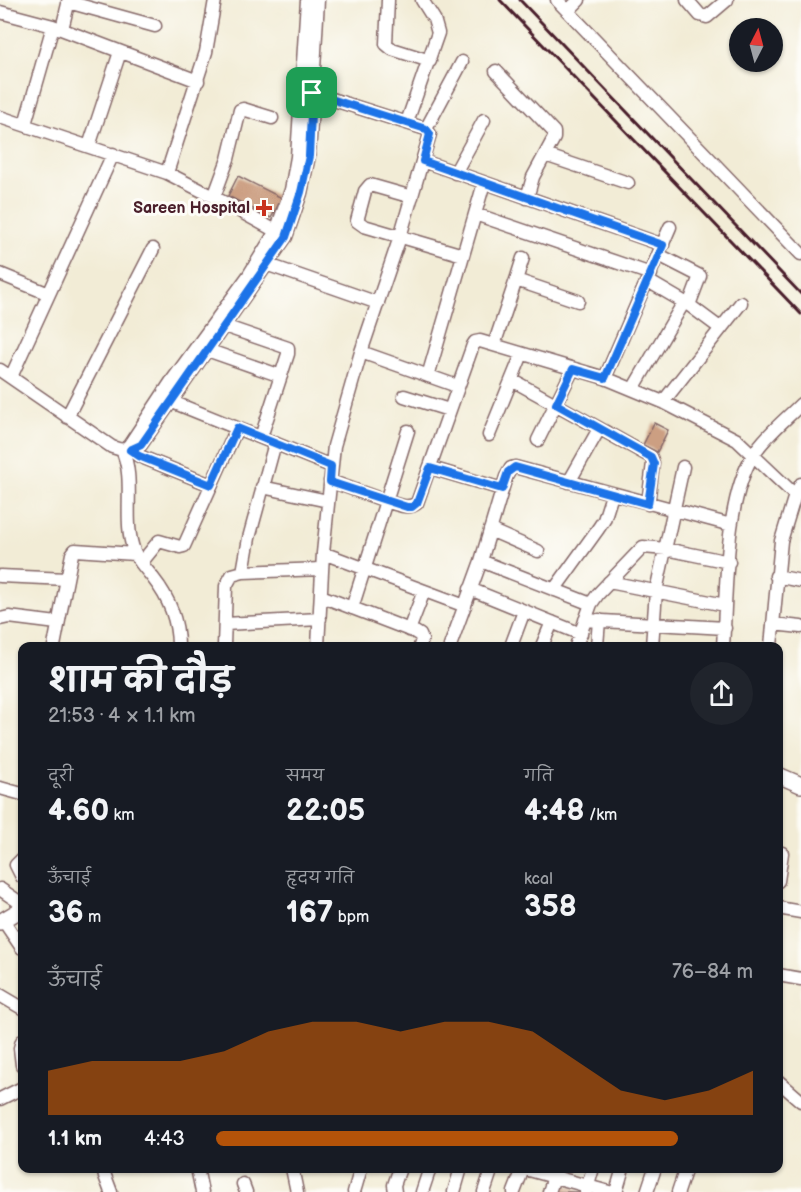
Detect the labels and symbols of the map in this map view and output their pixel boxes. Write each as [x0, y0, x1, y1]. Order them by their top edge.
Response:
north arrow [729, 18, 783, 72]
pin [286, 67, 337, 118]
place label: Sareen Hospital [133, 199, 250, 218]
marker: Sareen Hospital [255, 199, 273, 217]

